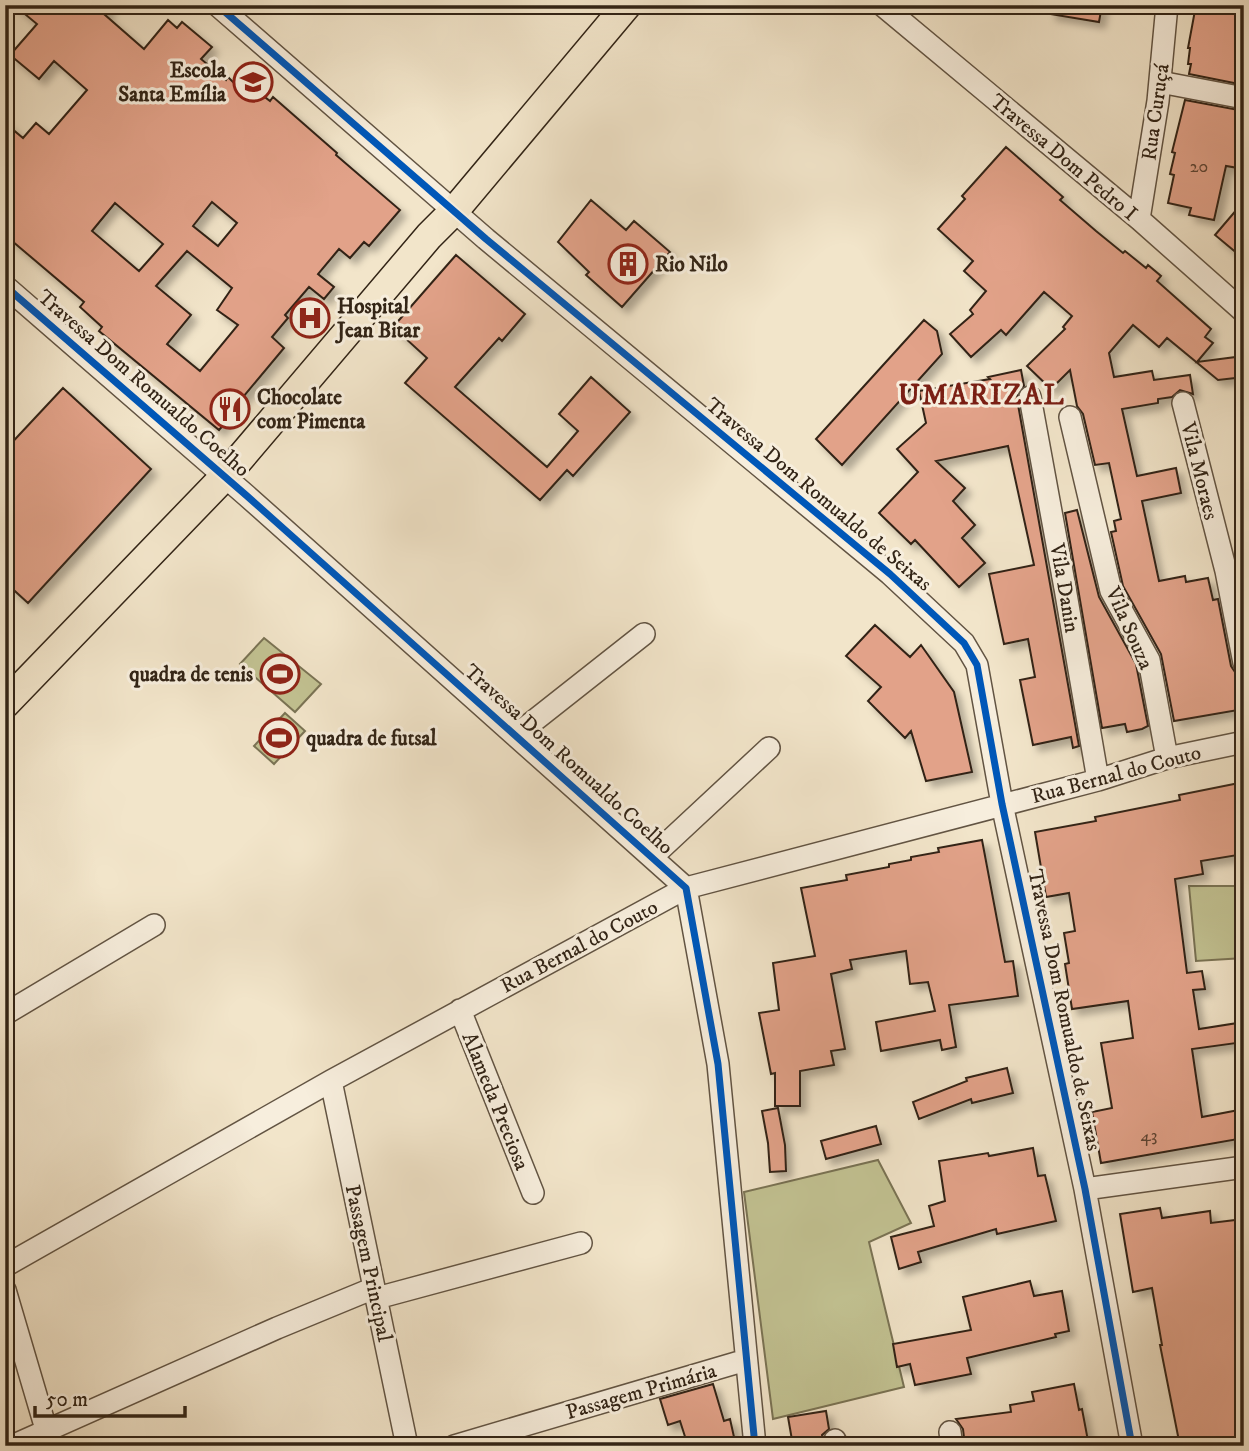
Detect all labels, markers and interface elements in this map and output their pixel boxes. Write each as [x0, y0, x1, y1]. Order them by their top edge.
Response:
place label: Escola Santa Emília [118, 58, 227, 108]
school or university icon: Escola Santa Emília [232, 61, 274, 103]
street label: Rua Curuçá [1136, 62, 1176, 162]
street label: Travessa Dom Pedro I [984, 89, 1142, 227]
house number: 20 [1190, 156, 1208, 178]
building icon: Rio Nilo [607, 243, 649, 285]
place label: Rio Nilo [655, 252, 728, 278]
street label: Travessa Dom Romualdo Coelho [32, 285, 255, 483]
place label: Hospital Jean Bitar [335, 294, 421, 344]
hospital icon: Hospital Jean Bitar [289, 297, 331, 339]
district label: UMARIZAL [898, 378, 1066, 413]
place label: Chocolate com Pimenta [257, 385, 366, 435]
restaurant icon: Chocolate com Pimenta [209, 388, 251, 430]
street label: Travessa Dom Romualdo de Seixas [700, 392, 937, 597]
street label: Vila Moraes [1174, 419, 1224, 523]
street label: Vila Danin [1043, 541, 1085, 635]
street label: Vila Souza [1099, 582, 1159, 674]
sports icon: quadra de tenis [259, 653, 301, 695]
street label: Travessa Dom Romualdo Coelho [458, 659, 678, 861]
place label: quadra de tenis [129, 662, 253, 688]
sports icon: quadra de futsal [258, 717, 300, 759]
place label: quadra de futsal [306, 726, 437, 752]
street label: Rua Bernal do Couto [1029, 740, 1204, 810]
street label: Travessa Dom Romualdo de Seixas [1021, 867, 1107, 1153]
street label: Rua Bernal do Couto [496, 894, 663, 999]
street label: Alameda Preciosa [456, 1029, 535, 1174]
house number: 43 [1140, 1125, 1158, 1147]
street label: Passagem Principal [339, 1182, 397, 1345]
street label: Passagem Primária [563, 1358, 720, 1426]
scale bar [35, 1374, 186, 1418]
text: 50 m [46, 1387, 88, 1413]

